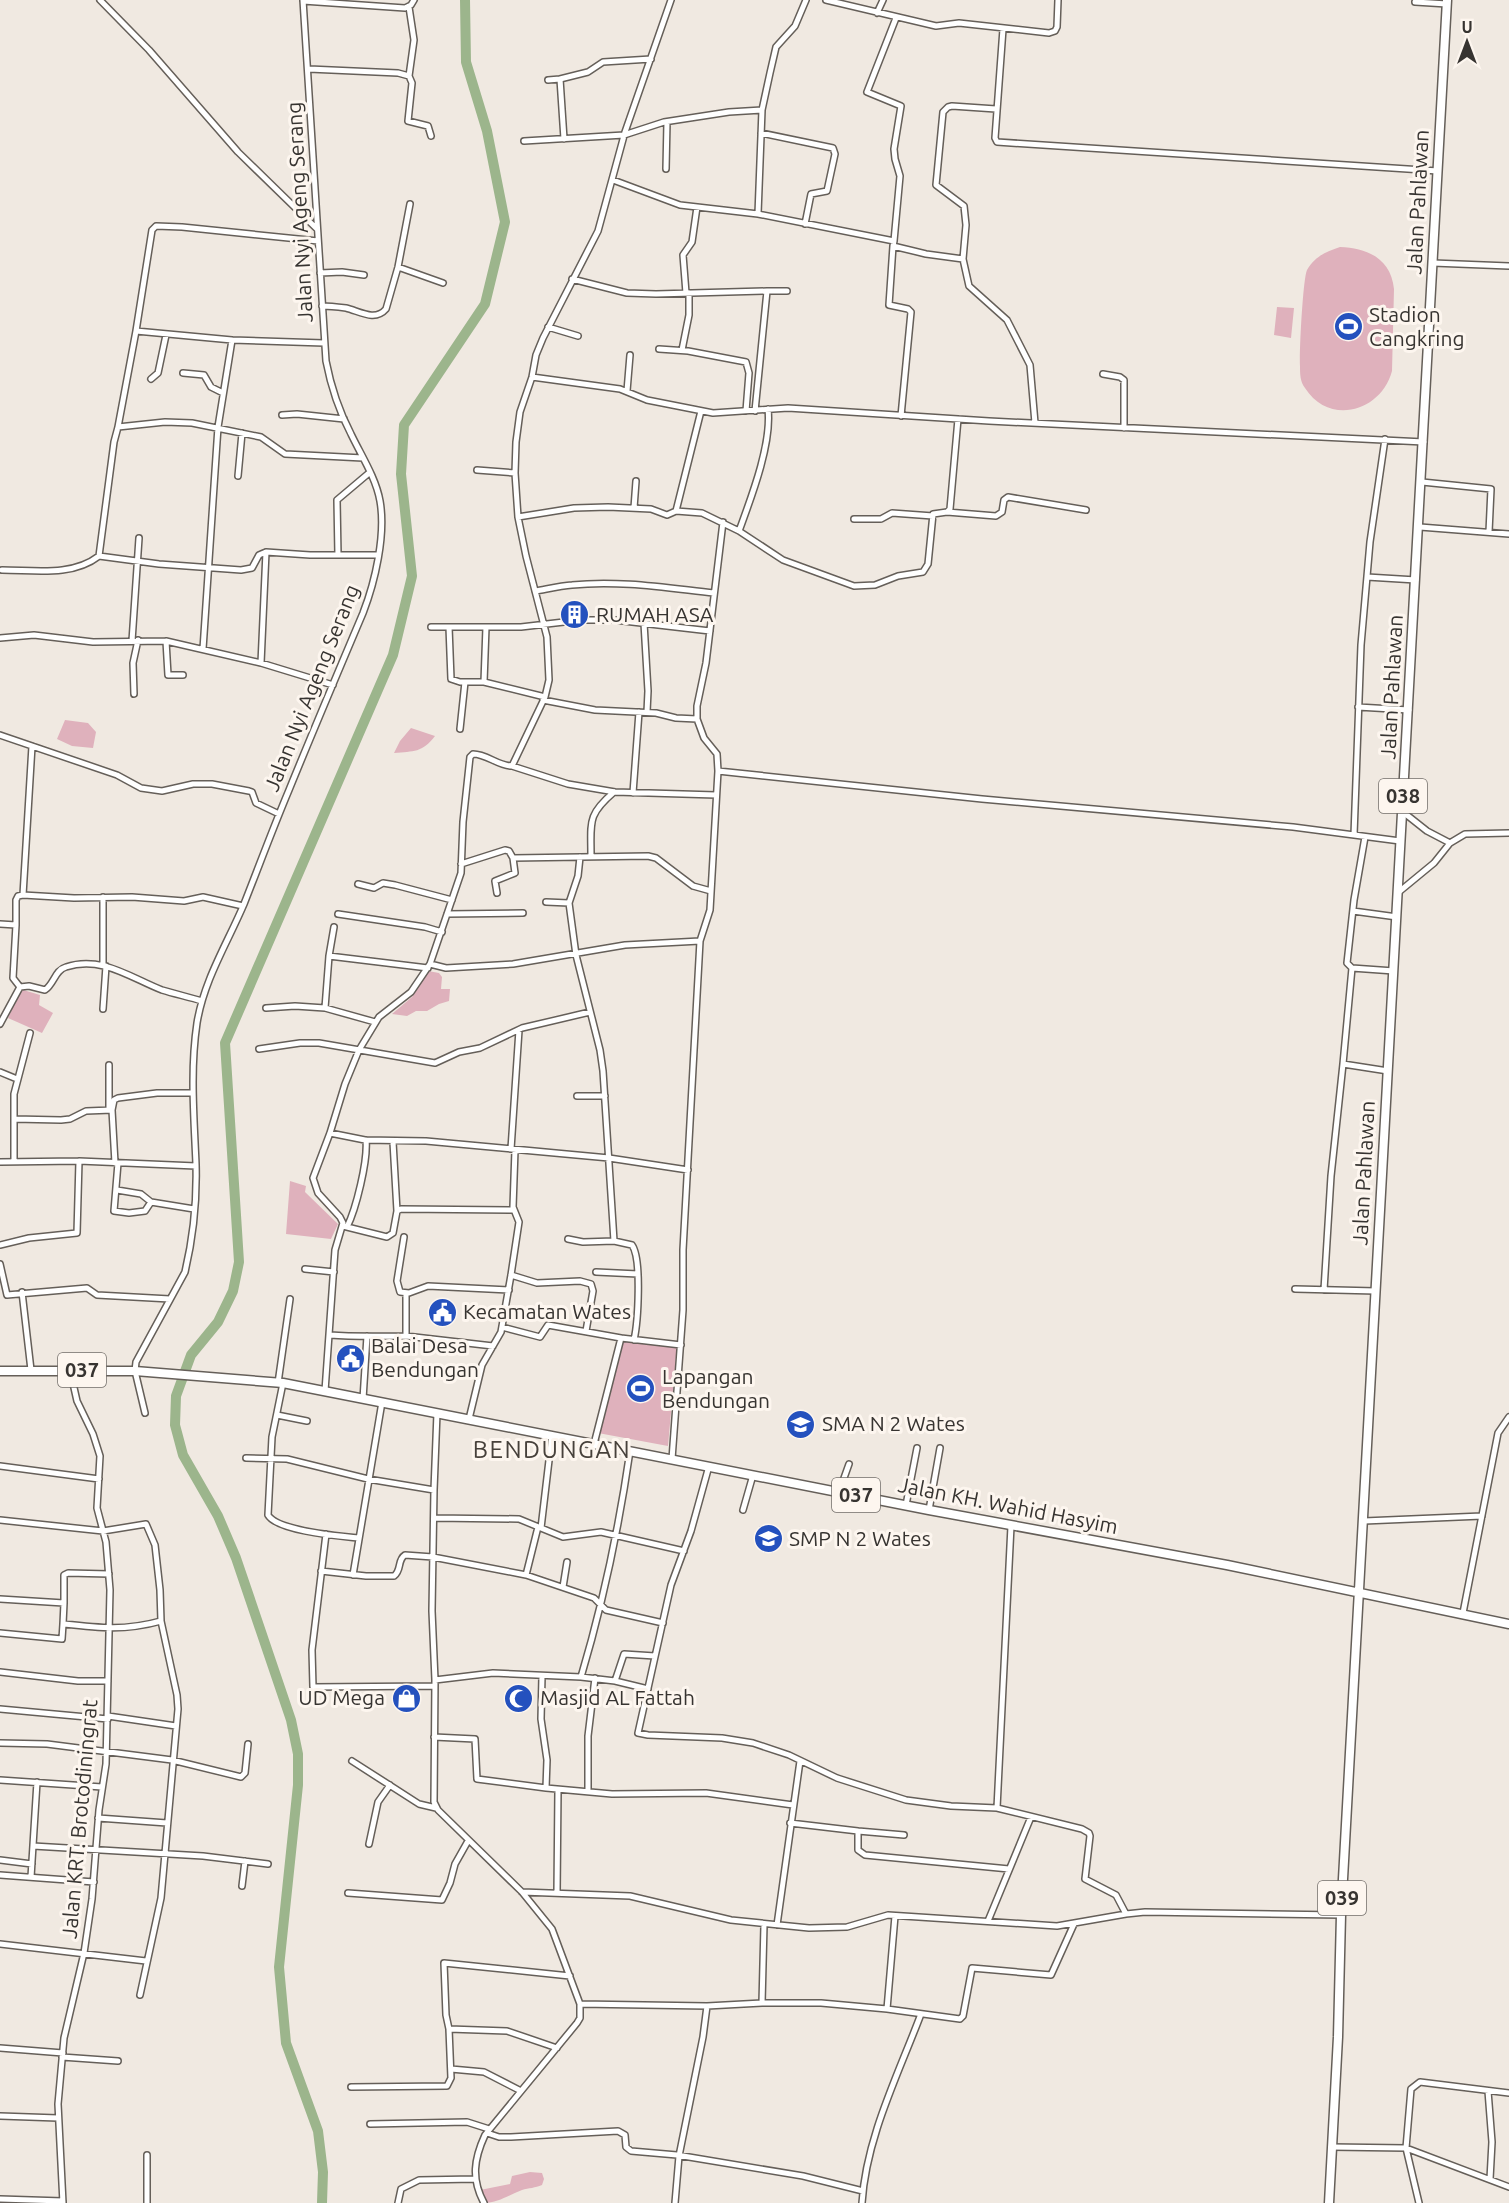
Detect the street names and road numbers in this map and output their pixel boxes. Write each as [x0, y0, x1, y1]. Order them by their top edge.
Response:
street label: Jalan Nyi Ageng Serang [281, 101, 317, 323]
street label: Jalan Pahlawan [1401, 129, 1433, 275]
street label: Jalan Nyi Ageng Serang [259, 581, 364, 795]
street label: Jalan Pahlawan [1375, 614, 1407, 760]
road number: 038 [1379, 779, 1427, 813]
street label: Jalan Pahlawan [1347, 1100, 1379, 1246]
road number: 037 [58, 1353, 106, 1387]
street label: Jalan KH. Wahid Hasyim [896, 1472, 1120, 1538]
road number: 037 [832, 1478, 880, 1512]
street label: Jalan KRT. Brotodiningrat [57, 1698, 101, 1940]
road number: 039 [1318, 1881, 1366, 1915]

